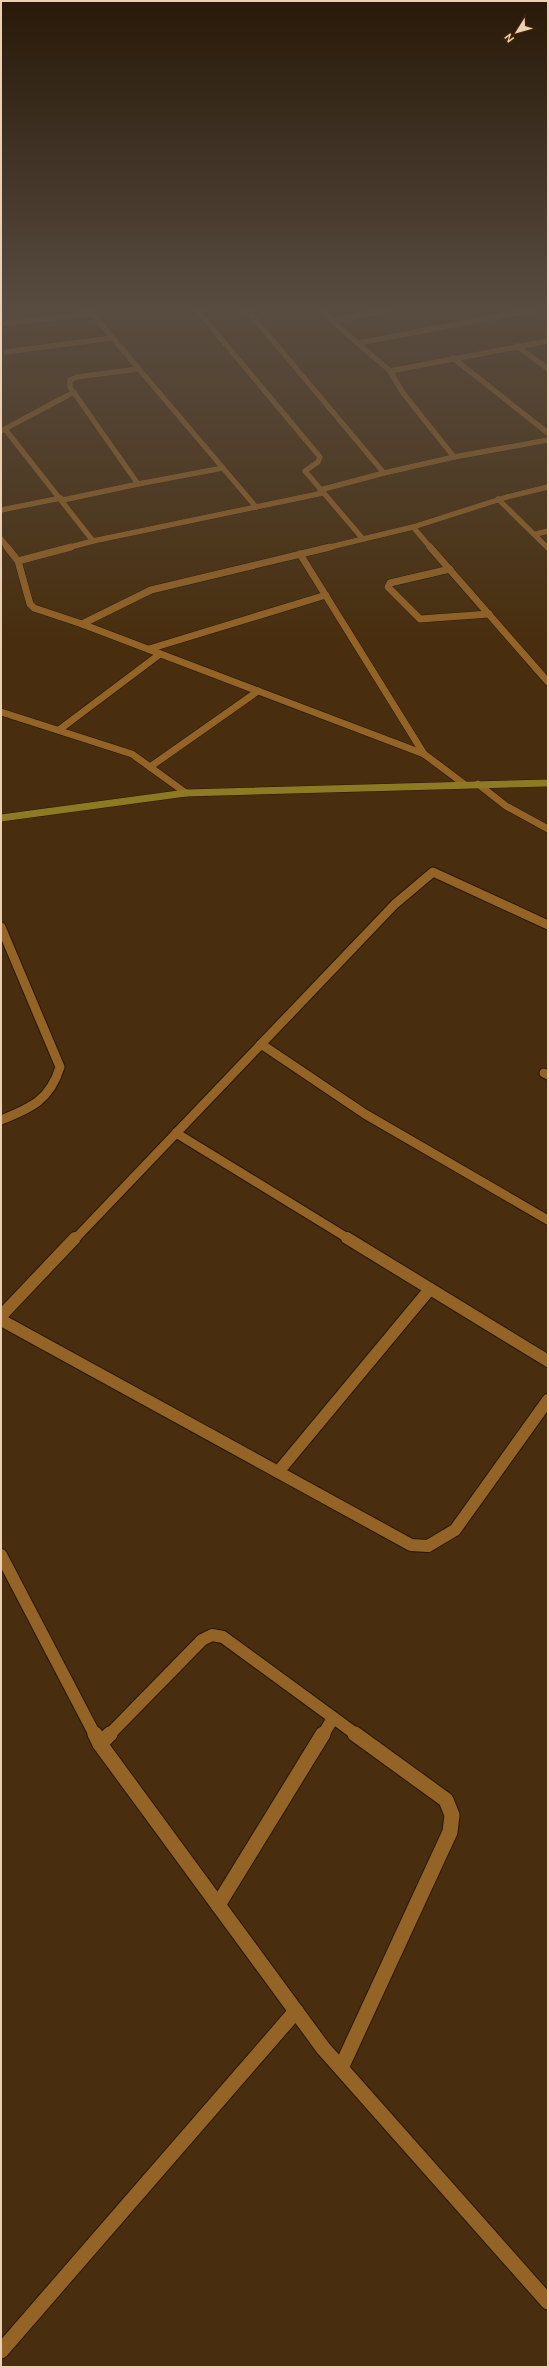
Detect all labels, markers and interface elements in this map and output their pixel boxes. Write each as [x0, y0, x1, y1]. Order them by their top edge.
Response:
north arrow [497, 12, 537, 52]
text: N [502, 31, 516, 45]

